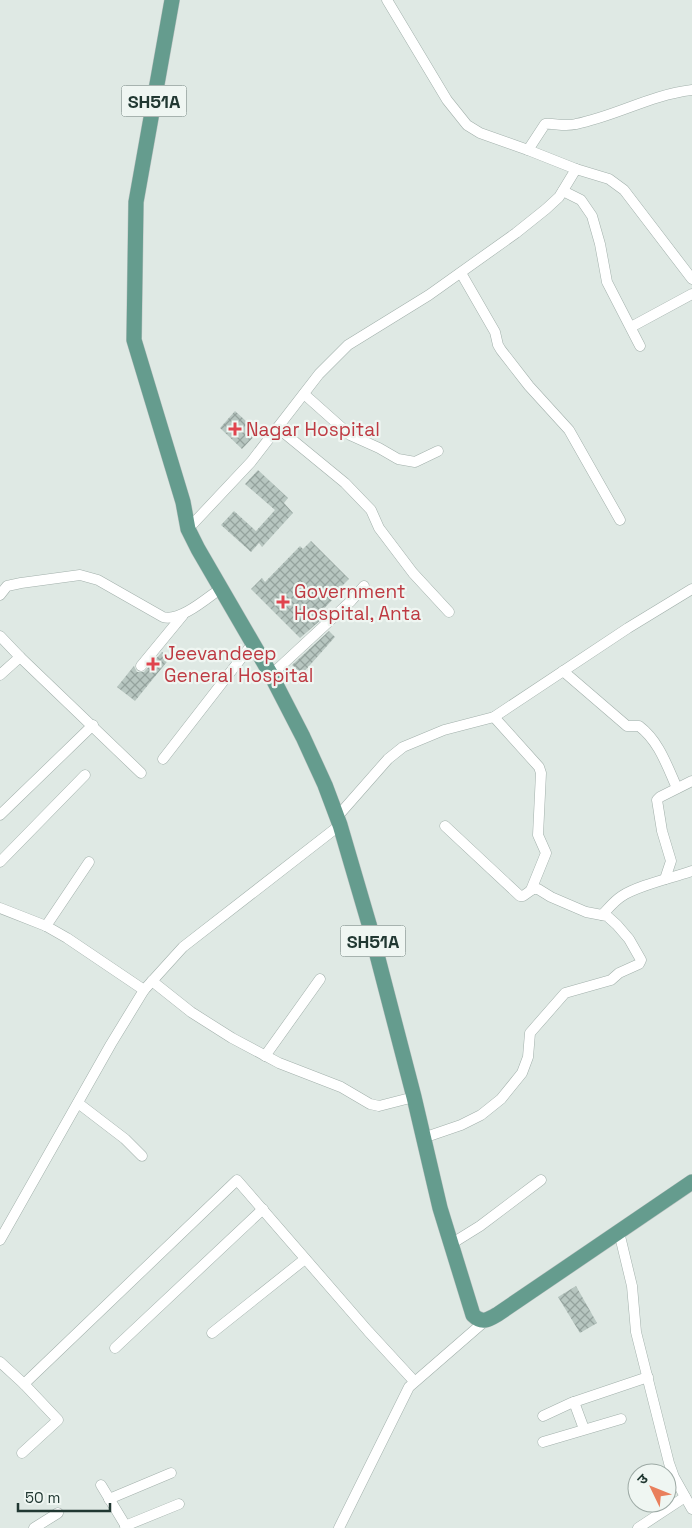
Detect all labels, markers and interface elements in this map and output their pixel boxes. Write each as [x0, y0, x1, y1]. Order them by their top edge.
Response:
road number: SH51A [122, 85, 186, 116]
place label: Nagar Hospital [246, 417, 380, 442]
marker: Nagar Hospital [228, 422, 242, 436]
place label: Government Hospital, Anta [294, 579, 421, 626]
marker: Government Hospital, Anta [276, 595, 290, 609]
place label: Jeevandeep General Hospital [164, 641, 313, 688]
marker: Jeevandeep General Hospital [146, 657, 160, 671]
road number: SH51A [340, 926, 406, 956]
north arrow [627, 1463, 677, 1513]
text: उ [633, 1469, 652, 1488]
scale bar [18, 1480, 110, 1512]
text: 50 m [25, 1488, 60, 1507]

